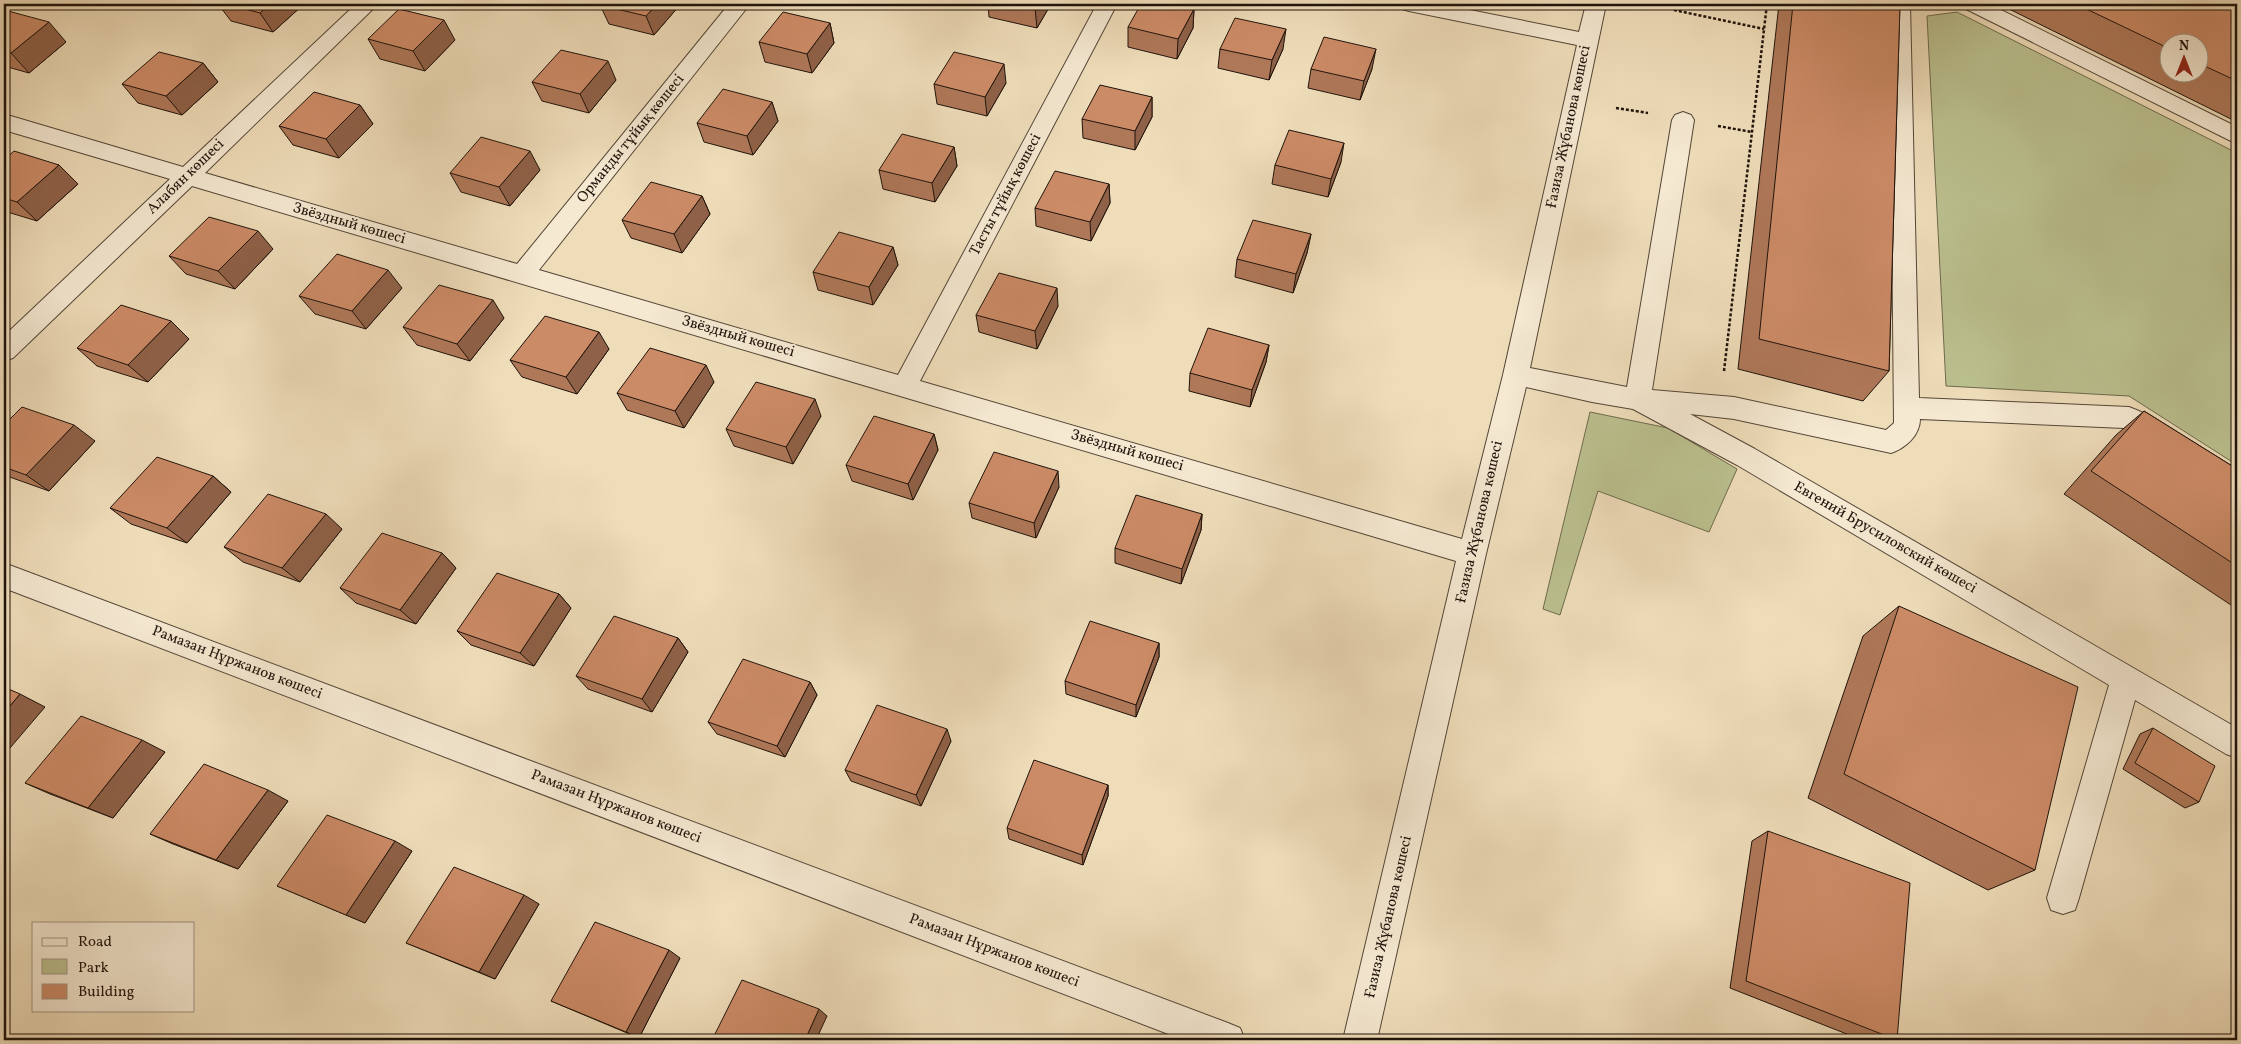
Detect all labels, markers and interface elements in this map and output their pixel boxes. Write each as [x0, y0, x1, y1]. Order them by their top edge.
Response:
north arrow [2158, 32, 2208, 82]
text: N [2179, 37, 2189, 56]
street label: Ғазиза Жұбанова көшесі [1541, 44, 1597, 210]
street label: Орманды тұйық көшесі [572, 70, 690, 208]
street label: Тасты тұйық көшесі [965, 130, 1047, 260]
street label: Алабян көшесі [143, 135, 229, 219]
street label: Звёздный көшесі [290, 198, 408, 250]
street label: Звёздный көшесі [679, 311, 797, 363]
street label: Звёздный көшесі [1068, 425, 1186, 477]
street label: Ғазиза Жұбанова көшесі [1451, 439, 1509, 605]
street label: Евгений Брусиловский көшесі [1790, 477, 1980, 599]
street label: Рамазан Нұржанов көшесі [149, 621, 325, 705]
street label: Рамазан Нұржанов көшесі [528, 765, 704, 849]
street label: Ғазиза Жұбанова көшесі [1360, 834, 1418, 1000]
street label: Рамазан Нұржанов көшесі [906, 909, 1082, 993]
legend [32, 922, 195, 1012]
text: Road [78, 932, 112, 953]
text: Park [78, 958, 109, 979]
text: Building [78, 982, 135, 1003]

